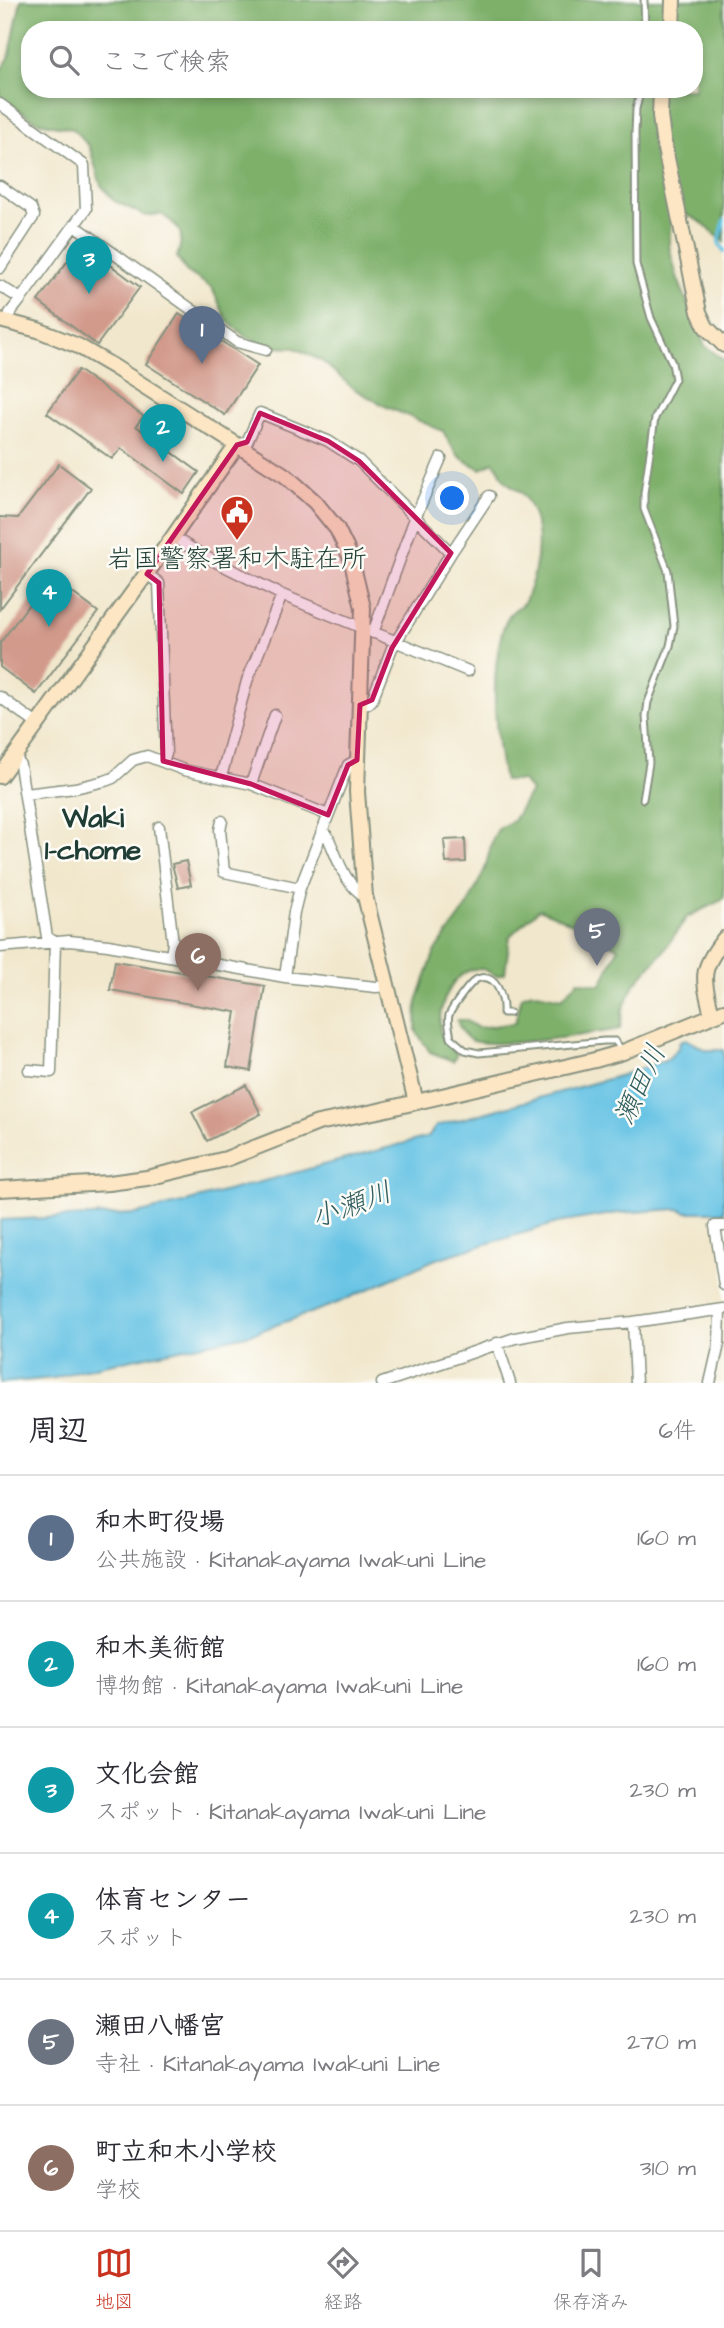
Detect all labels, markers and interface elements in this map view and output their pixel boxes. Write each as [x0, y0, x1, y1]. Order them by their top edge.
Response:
search box [21, 21, 703, 98]
icon: search [45, 41, 83, 79]
text: ここで検索 [101, 44, 231, 80]
pin: 3 [66, 236, 112, 294]
pin: 1 [179, 306, 225, 364]
pin: 2 [140, 404, 186, 462]
your location [435, 481, 469, 515]
public building icon: 岩国警察署和木駐在所 [218, 493, 256, 542]
place label: 岩国警察署和木駐在所 [107, 541, 367, 577]
pin: 4 [26, 569, 72, 627]
district label: Waki 1-chome [45, 799, 141, 870]
pin: 5 [574, 908, 620, 966]
pin: 6 [175, 933, 221, 991]
water label: 瀬田川 [605, 1038, 676, 1131]
water label: 小瀬川 [305, 1173, 398, 1238]
text: 周辺 [28, 1410, 88, 1452]
text: 6件 [659, 1415, 696, 1447]
text: 和木町役場 [95, 1504, 225, 1540]
text: 1 [50, 1522, 52, 1554]
text: 160 m [637, 1522, 696, 1554]
text: 公共施設 · Kitanakayama Iwakuni Line [95, 1544, 486, 1576]
text: 和木美術館 [95, 1630, 225, 1666]
text: 2 [44, 1648, 58, 1680]
text: 160 m [637, 1648, 696, 1680]
text: 博物館 · Kitanakayama Iwakuni Line [95, 1670, 463, 1702]
text: 文化会館 [95, 1756, 199, 1792]
text: 3 [45, 1774, 57, 1806]
text: 230 m [630, 1774, 696, 1806]
text: スポット · Kitanakayama Iwakuni Line [95, 1796, 486, 1828]
text: 体育センター [95, 1882, 251, 1918]
text: 4 [43, 1900, 59, 1932]
text: 230 m [630, 1900, 696, 1932]
text: スポット [95, 1922, 187, 1954]
text: 瀬田八幡宮 [95, 2008, 225, 2044]
text: 5 [43, 2026, 59, 2058]
text: 270 m [627, 2026, 696, 2058]
text: 寺社 · Kitanakayama Iwakuni Line [95, 2048, 440, 2080]
text: 町立和木小学校 [95, 2134, 277, 2170]
text: 6 [44, 2152, 58, 2184]
text: 310 m [640, 2152, 696, 2184]
text: 学校 [95, 2174, 141, 2206]
tab: 地図 [95, 2244, 133, 2316]
tab: 経路 [324, 2244, 362, 2316]
tab: 保存済み [553, 2244, 629, 2316]

